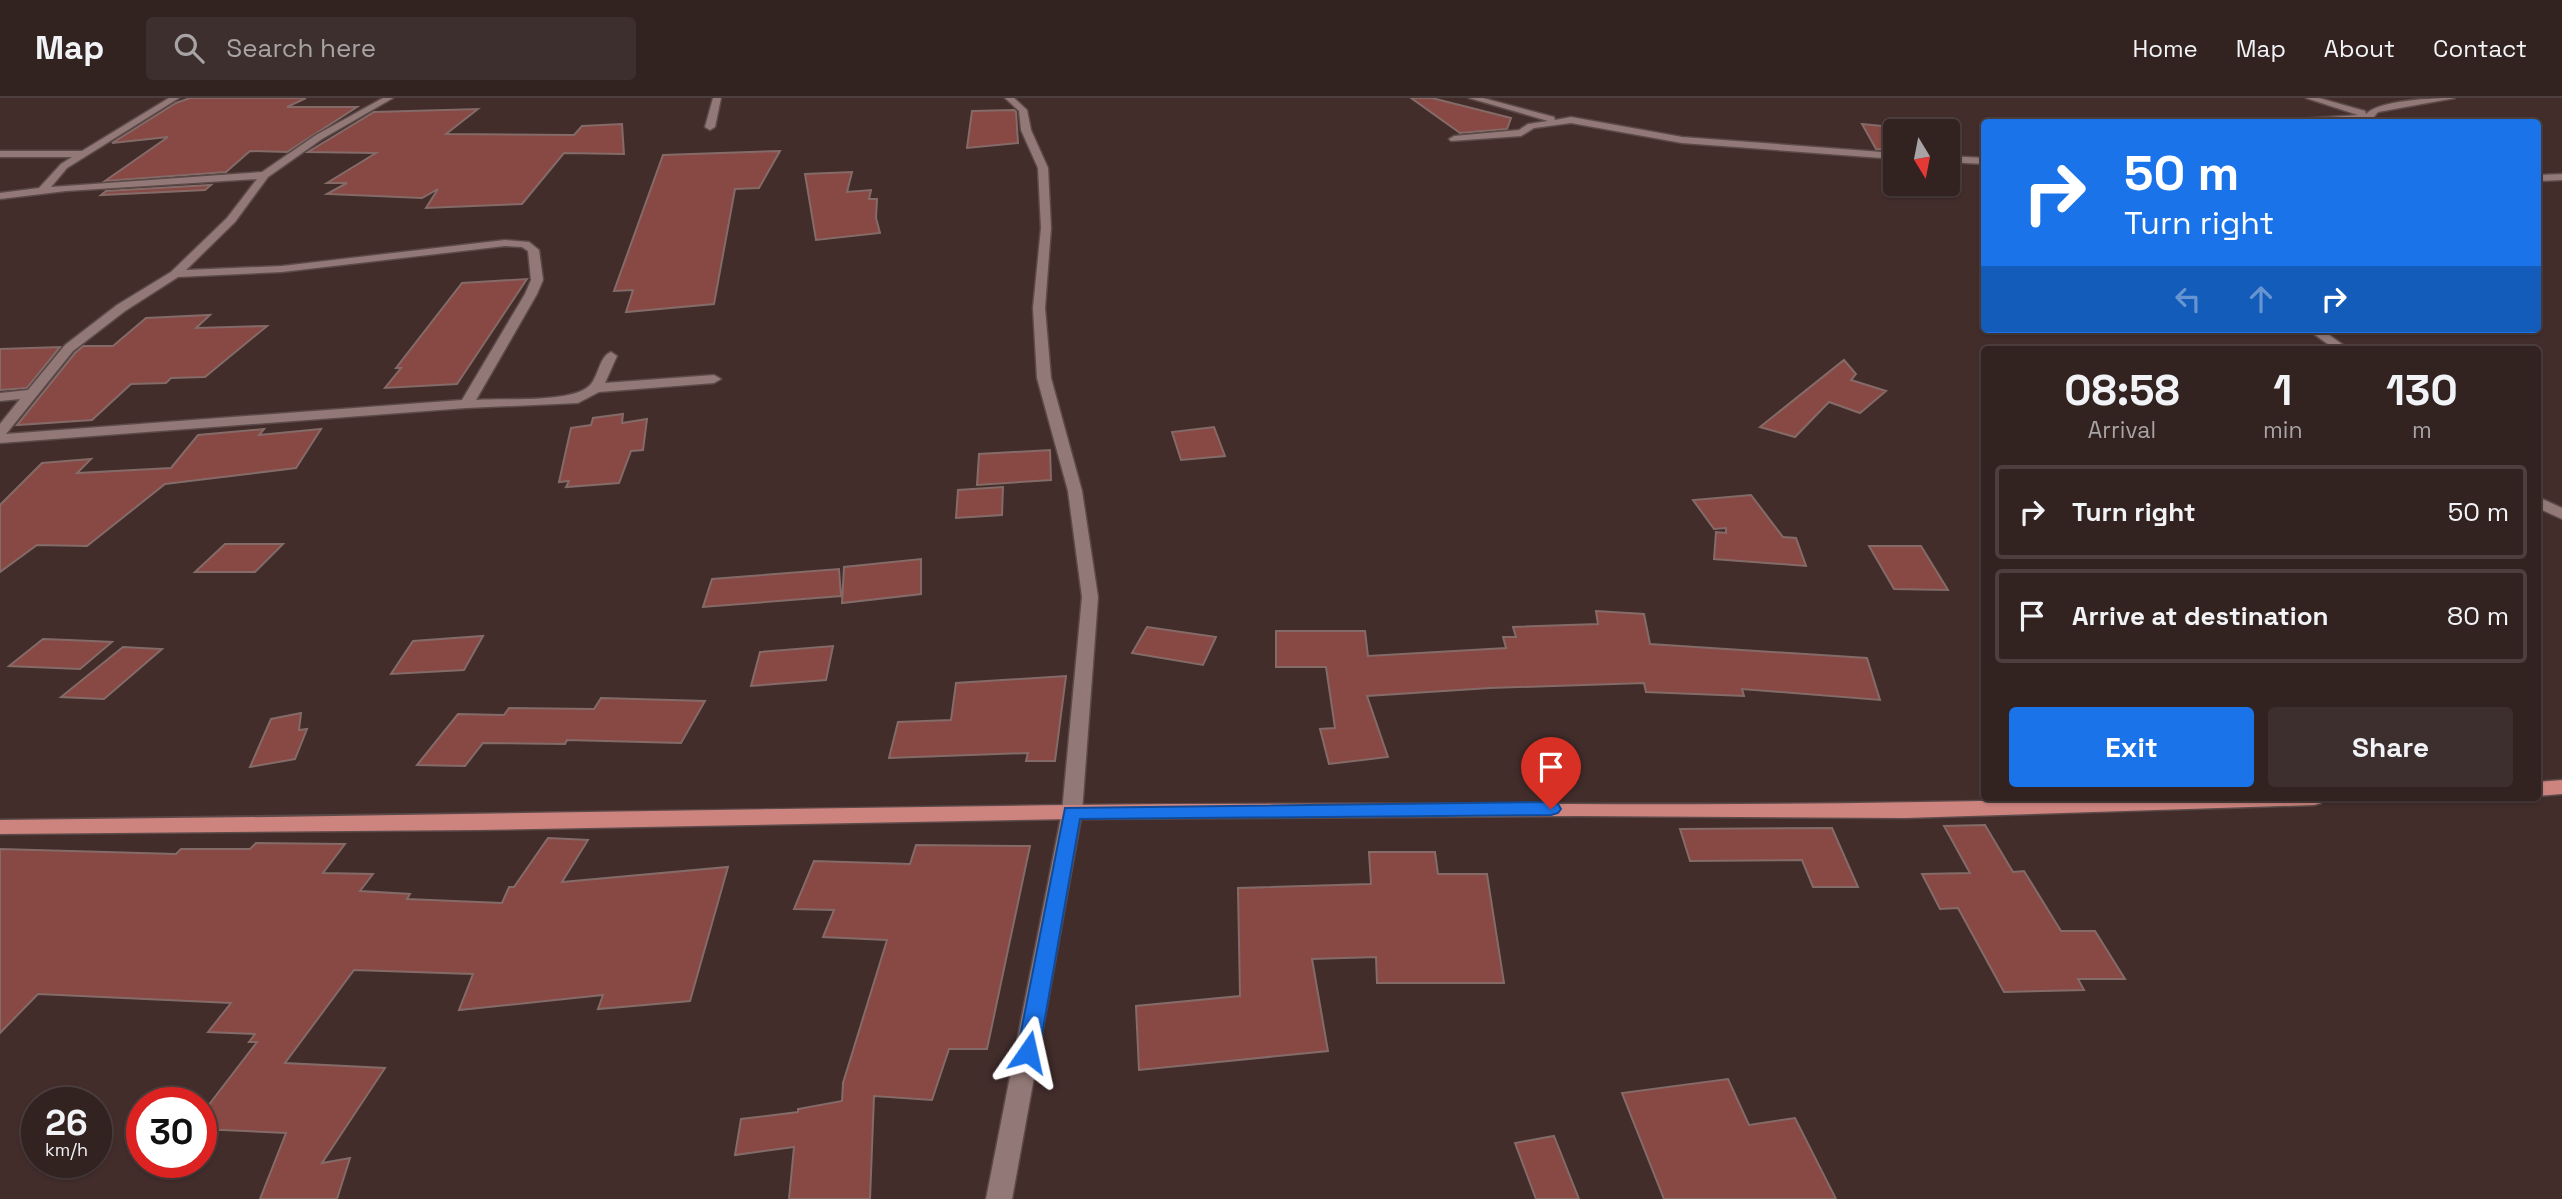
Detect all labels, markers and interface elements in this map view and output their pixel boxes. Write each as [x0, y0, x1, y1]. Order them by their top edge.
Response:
search box [146, 17, 636, 80]
text: Map [35, 27, 104, 69]
icon: search [170, 29, 208, 67]
text: Search here [226, 31, 376, 65]
text: Home [2132, 33, 2198, 64]
text: Map [2236, 33, 2286, 64]
text: About [2324, 33, 2395, 64]
text: Contact [2433, 33, 2527, 64]
north arrow [1883, 119, 1960, 196]
map controls [1883, 119, 1960, 196]
text: 50 m [2124, 142, 2239, 204]
icon: right [2009, 147, 2100, 238]
text: Turn right [2124, 203, 2274, 243]
icon: left [2169, 280, 2207, 318]
icon: ahead [2242, 280, 2280, 318]
icon: right [2315, 280, 2353, 318]
text: 08:58 [2064, 364, 2180, 417]
text: 1 [2273, 364, 2292, 417]
text: 130 [2386, 364, 2458, 417]
text: Arrival [2088, 415, 2156, 445]
text: min [2263, 415, 2303, 445]
text: m [2412, 415, 2432, 445]
icon: right [2013, 493, 2051, 531]
text: Turn right [2072, 495, 2196, 529]
text: 50 m [2448, 495, 2509, 529]
icon: arrive [2013, 597, 2051, 635]
text: Arrive at destination [2072, 599, 2329, 633]
text: 80 m [2447, 599, 2509, 633]
button: Exit [2009, 707, 2254, 787]
button: Share [2268, 707, 2513, 787]
pin [1521, 737, 1581, 809]
icon: arrive [1532, 748, 1570, 786]
position arrow [991, 1015, 1065, 1089]
speed limit sign: 30 [126, 1087, 217, 1178]
text: 26 [45, 1101, 88, 1145]
text: km/h [45, 1138, 88, 1161]

